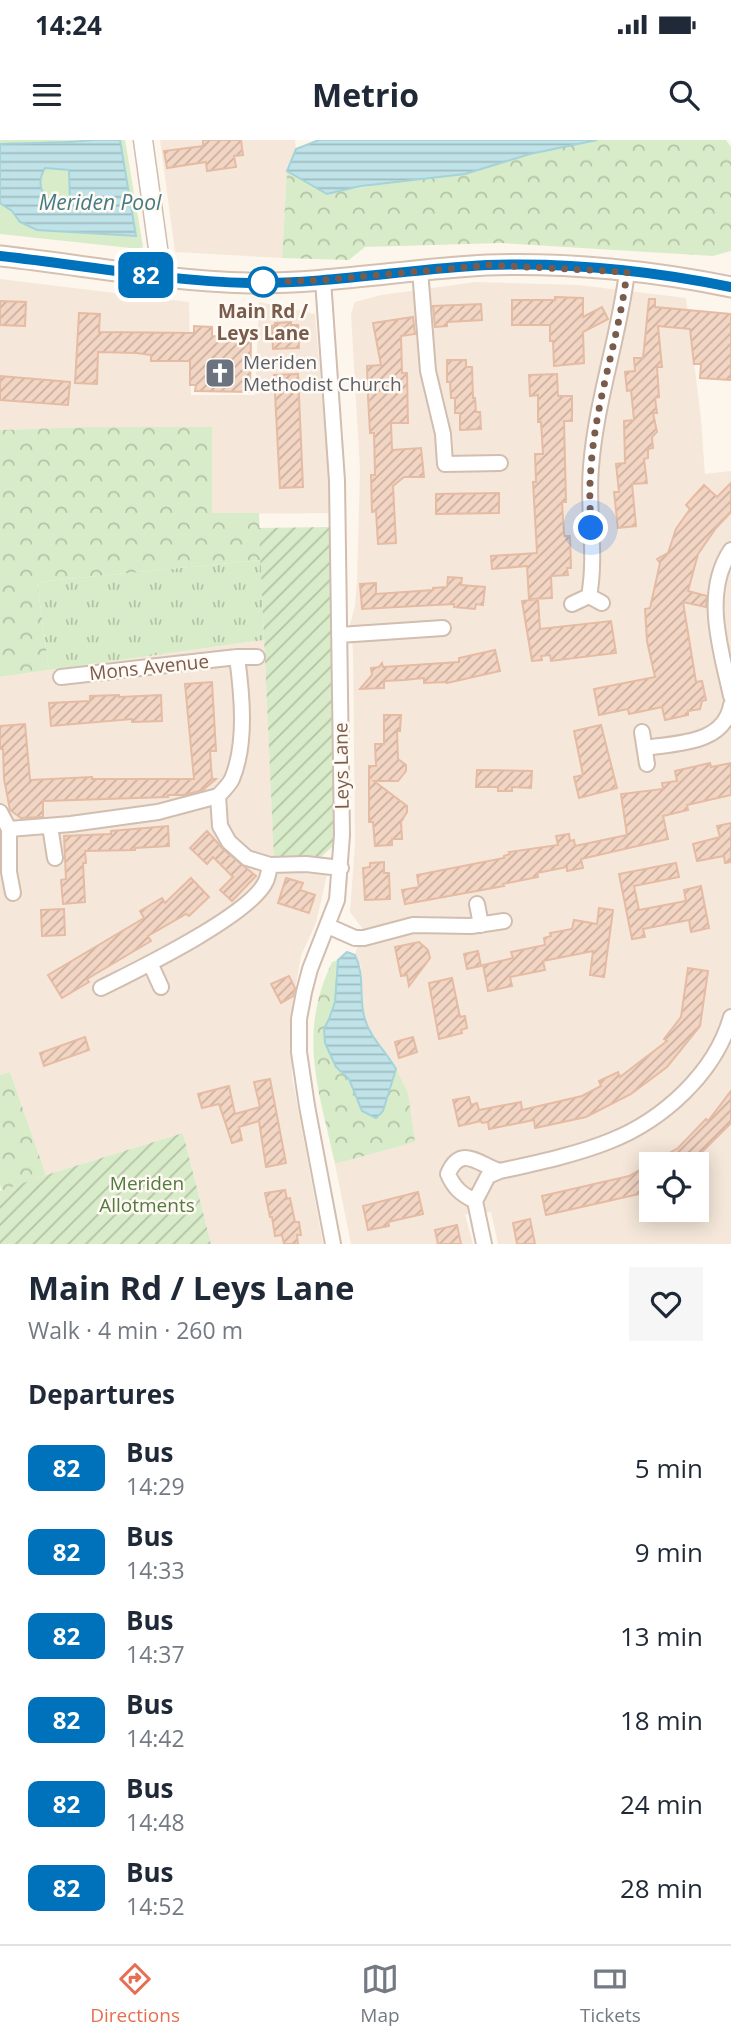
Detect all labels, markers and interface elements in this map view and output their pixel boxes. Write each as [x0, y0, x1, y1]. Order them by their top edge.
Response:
text: 14:24 [35, 7, 102, 43]
text: Metrio [312, 73, 419, 116]
icon: menu [28, 76, 66, 114]
icon: search [665, 76, 703, 114]
water label: Meriden Pool [39, 188, 162, 216]
line badge: 82 [114, 252, 178, 298]
text: 82 [132, 258, 160, 291]
marker: Main Rd / Leys Lane [248, 267, 278, 297]
place label: Main Rd / Leys Lane [216, 298, 310, 346]
place label: Meriden Methodist Church [243, 349, 402, 397]
church icon: Meriden Methodist Church [203, 356, 237, 390]
your location [573, 510, 608, 545]
street label: Mons Avenue [88, 648, 210, 686]
street label: Leys Lane [327, 722, 355, 810]
map controls [639, 1152, 709, 1222]
button: locate [639, 1152, 709, 1222]
park label: Meriden Allotments [99, 1170, 195, 1218]
text: Main Rd / Leys Lane [28, 1265, 354, 1310]
button: heart [629, 1267, 703, 1341]
text: Walk · 4 min · 260 m [28, 1314, 243, 1346]
text: Departures [28, 1376, 175, 1412]
text: Bus [126, 1434, 173, 1470]
text: 5 min [635, 1450, 703, 1486]
text: 82 [53, 1451, 80, 1484]
text: 14:29 [126, 1470, 185, 1502]
text: Bus [126, 1518, 173, 1554]
text: 9 min [635, 1534, 703, 1570]
text: 82 [53, 1535, 80, 1568]
text: 14:33 [126, 1554, 185, 1586]
text: Bus [126, 1602, 173, 1638]
text: 13 min [620, 1618, 703, 1654]
text: 82 [53, 1619, 80, 1652]
text: 14:37 [126, 1638, 185, 1670]
text: Bus [126, 1686, 173, 1722]
text: 18 min [620, 1702, 703, 1738]
text: 82 [53, 1703, 80, 1736]
text: 14:42 [126, 1722, 185, 1754]
text: Bus [126, 1770, 173, 1806]
text: 24 min [620, 1786, 703, 1822]
text: 82 [53, 1787, 80, 1820]
text: 14:48 [126, 1806, 185, 1838]
text: Bus [126, 1854, 173, 1890]
text: 28 min [620, 1870, 703, 1906]
text: 82 [53, 1871, 80, 1904]
text: 14:52 [126, 1890, 185, 1922]
tab: Directions [90, 1960, 180, 2028]
tab: Map [360, 1960, 400, 2028]
tab: Tickets [580, 1960, 641, 2028]

